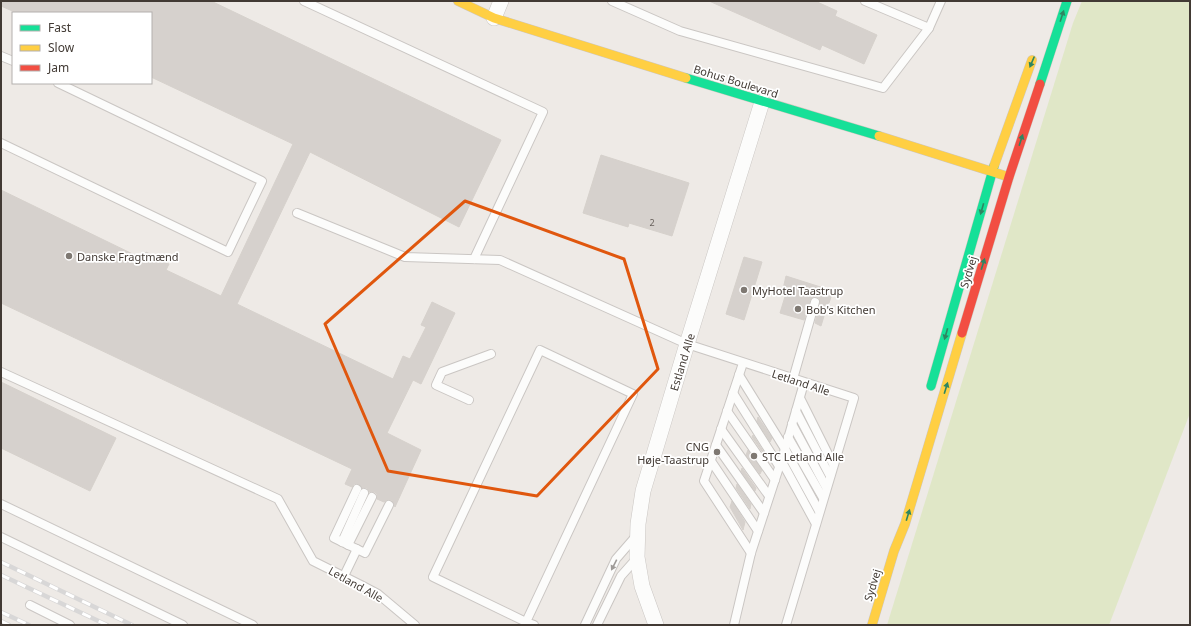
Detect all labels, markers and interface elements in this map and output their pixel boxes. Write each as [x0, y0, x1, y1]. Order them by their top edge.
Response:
one-way arrow [1059, 10, 1065, 22]
legend [12, 12, 152, 84]
text: Fast [48, 19, 72, 36]
text: Slow [48, 39, 75, 56]
one-way arrow [1028, 57, 1034, 69]
text: Jam [47, 59, 69, 76]
street label: Bohus Boulevard [692, 61, 780, 101]
one-way arrow [1019, 133, 1025, 145]
one-way arrow [978, 203, 984, 215]
house number: 2 [649, 216, 655, 229]
place label: Danske Fragtmænd [77, 249, 179, 264]
marker: Danske Fragtmænd [64, 251, 74, 261]
street label: Sydvej [956, 254, 980, 290]
one-way arrow [980, 257, 986, 269]
place label: MyHotel Taastrup [752, 283, 843, 298]
marker: MyHotel Taastrup [739, 285, 749, 295]
place label: Bob's Kitchen [806, 302, 875, 317]
marker: Bob's Kitchen [793, 304, 803, 314]
one-way arrow [943, 328, 949, 340]
street label: Estland Alle [666, 331, 698, 393]
street label: Letland Alle [770, 366, 832, 398]
one-way arrow [943, 382, 949, 394]
place label: CNG Høje-Taastrup [637, 439, 709, 467]
marker: CNG Høje-Taastrup [712, 447, 722, 457]
place label: STC Letland Alle [762, 449, 844, 464]
marker: STC Letland Alle [749, 451, 759, 461]
one-way arrow [905, 508, 911, 520]
one-way arrow [611, 559, 617, 570]
street label: Letland Alle [326, 563, 386, 605]
street label: Sydvej [860, 567, 884, 603]

